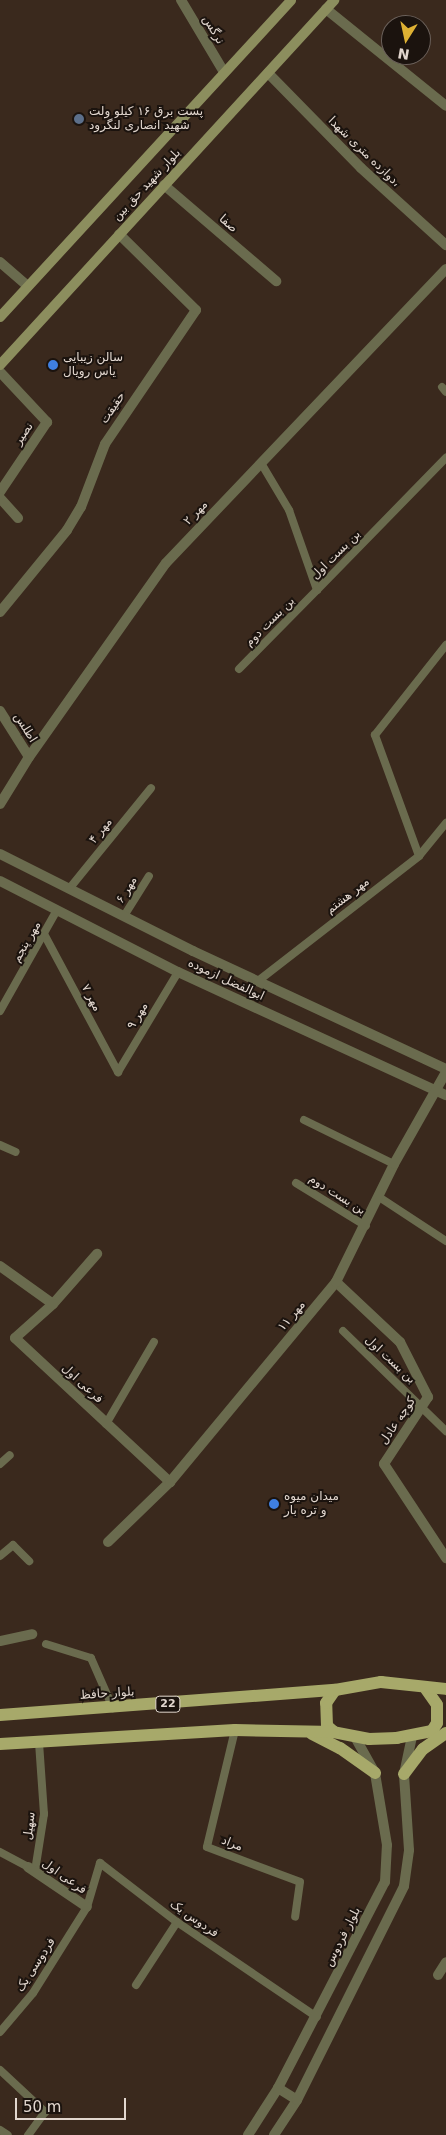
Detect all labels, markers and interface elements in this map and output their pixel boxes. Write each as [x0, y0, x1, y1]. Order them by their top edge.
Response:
street label: نرگس [199, 13, 227, 47]
north arrow [381, 15, 431, 65]
text: N [396, 45, 411, 63]
place label: پست برق ۱۶ کیلو ولت شهید انصاری لنگرود [89, 105, 203, 133]
marker: پست برق ۱۶ کیلو ولت شهید انصاری لنگرود [73, 113, 85, 125]
street label: دوازده متری شهدا، [325, 114, 403, 190]
street label: بلوار شهید حق بین [110, 146, 184, 224]
street label: صفا [216, 212, 240, 236]
place label: سالن زیبایی یاس رویال [63, 351, 123, 379]
marker: سالن زیبایی یاس رویال [47, 359, 59, 371]
street label: حقیقت [97, 389, 129, 427]
street label: نصیر [11, 420, 37, 448]
street label: مهر ۲ [181, 498, 211, 528]
street label: بن بست اول [308, 527, 364, 583]
street label: بن بست دوم [242, 594, 298, 650]
street label: اطلس [10, 711, 40, 745]
street label: مهر ۴ [86, 815, 116, 847]
street label: مهر ۶ [113, 874, 141, 906]
street label: مهر هشتم [323, 875, 373, 917]
street label: مهر پنجم [9, 919, 45, 965]
street label: ابوالفضل ازموده [186, 956, 266, 1004]
street label: مهر ۷ [78, 982, 104, 1014]
street label: مهر ۹ [124, 1000, 152, 1032]
street label: بن بست دوم [306, 1172, 368, 1218]
street label: مهر ۱۱ [275, 1298, 309, 1334]
street label: بن بست اول [362, 1333, 418, 1387]
street label: فرعی اول [58, 1361, 106, 1407]
street label: کوچه عادل [377, 1394, 419, 1448]
place label: میدان میوه و تره بار [284, 1490, 339, 1518]
marker: میدان میوه و تره بار [268, 1498, 280, 1510]
street label: بلوار حافظ [79, 1685, 135, 1703]
road number: 22 [154, 1696, 182, 1712]
street label: سهیل [21, 1811, 39, 1841]
street label: مراد [219, 1833, 245, 1855]
street label: فرعی اول [39, 1856, 89, 1898]
street label: فردوس یک [167, 1897, 221, 1941]
street label: بلوار فردوس [322, 1905, 364, 1969]
street label: فردوسی یک [13, 1935, 59, 1995]
scale bar [18, 2088, 129, 2120]
text: 50 m [23, 2098, 61, 2116]

